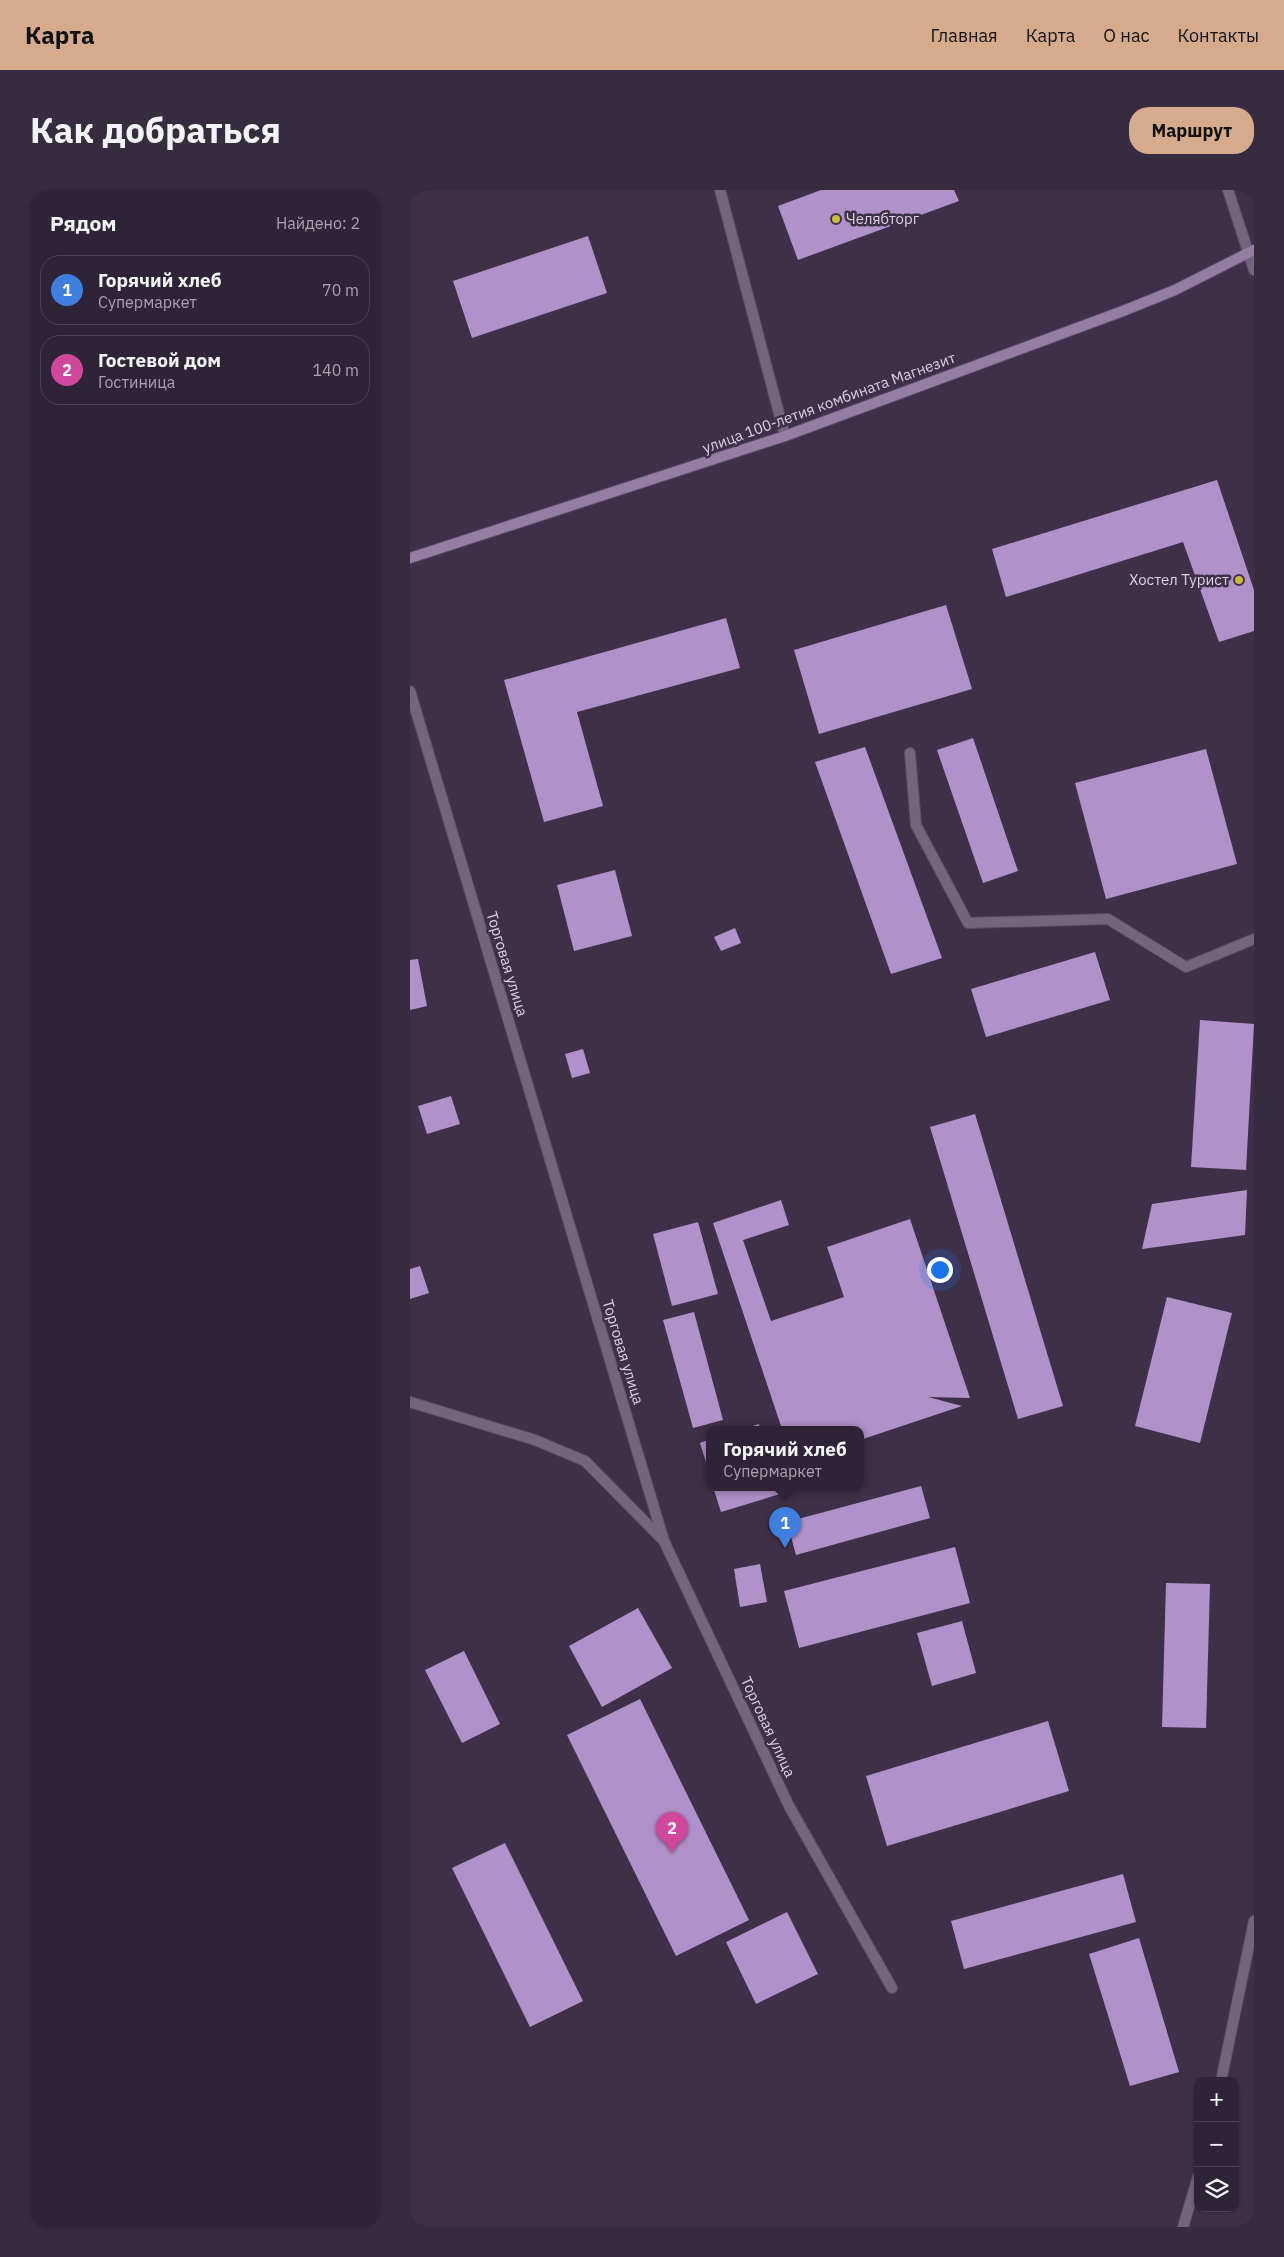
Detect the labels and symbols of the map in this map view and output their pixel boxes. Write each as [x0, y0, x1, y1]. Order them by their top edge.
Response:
place label: Челябторг [846, 209, 920, 228]
marker: Челябторг [830, 213, 842, 225]
street label: улица 100-летия комбината Магнезит [700, 348, 958, 457]
place label: Хостел Турист [1129, 570, 1229, 589]
marker: Хостел Турист [1233, 574, 1245, 586]
street label: Торговая улица [482, 909, 532, 1019]
your location [927, 1257, 953, 1283]
street label: Торговая улица [598, 1297, 648, 1407]
pin: 1 [769, 1507, 801, 1548]
street label: Торговая улица [737, 1673, 800, 1780]
pin: 2 [656, 1812, 688, 1853]

